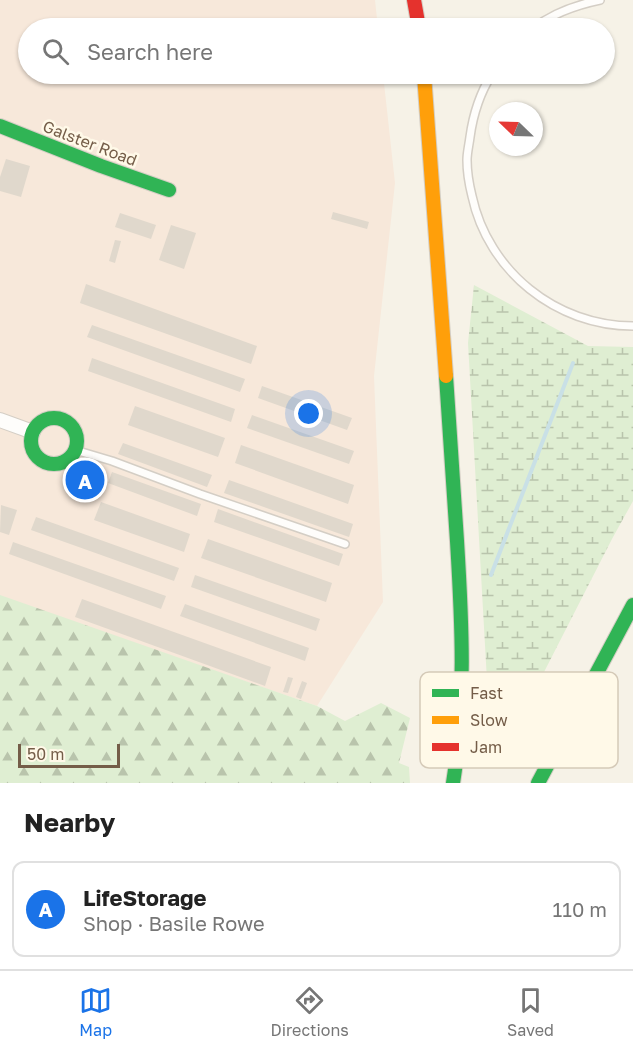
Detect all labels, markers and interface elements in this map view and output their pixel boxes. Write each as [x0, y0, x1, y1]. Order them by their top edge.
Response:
search box [18, 18, 615, 84]
icon: search [39, 35, 72, 68]
text: Search here [87, 38, 213, 65]
north arrow [489, 102, 543, 156]
street label: Galster Road [40, 116, 140, 170]
your location [294, 399, 323, 428]
pin: A [66, 458, 104, 502]
legend [420, 672, 618, 768]
text: Fast [470, 683, 503, 703]
text: Slow [470, 710, 508, 730]
text: Jam [470, 737, 502, 757]
scale bar [18, 741, 120, 768]
text: 50 m [27, 744, 64, 764]
text: Nearby [24, 807, 115, 838]
text: LifeStorage [83, 884, 207, 911]
text: A [38, 897, 53, 921]
text: 110 m [553, 897, 607, 921]
text: Shop · Basile Rowe [83, 911, 265, 935]
tab: Map [79, 984, 112, 1040]
tab: Directions [271, 984, 349, 1040]
tab: Saved [507, 984, 554, 1040]

